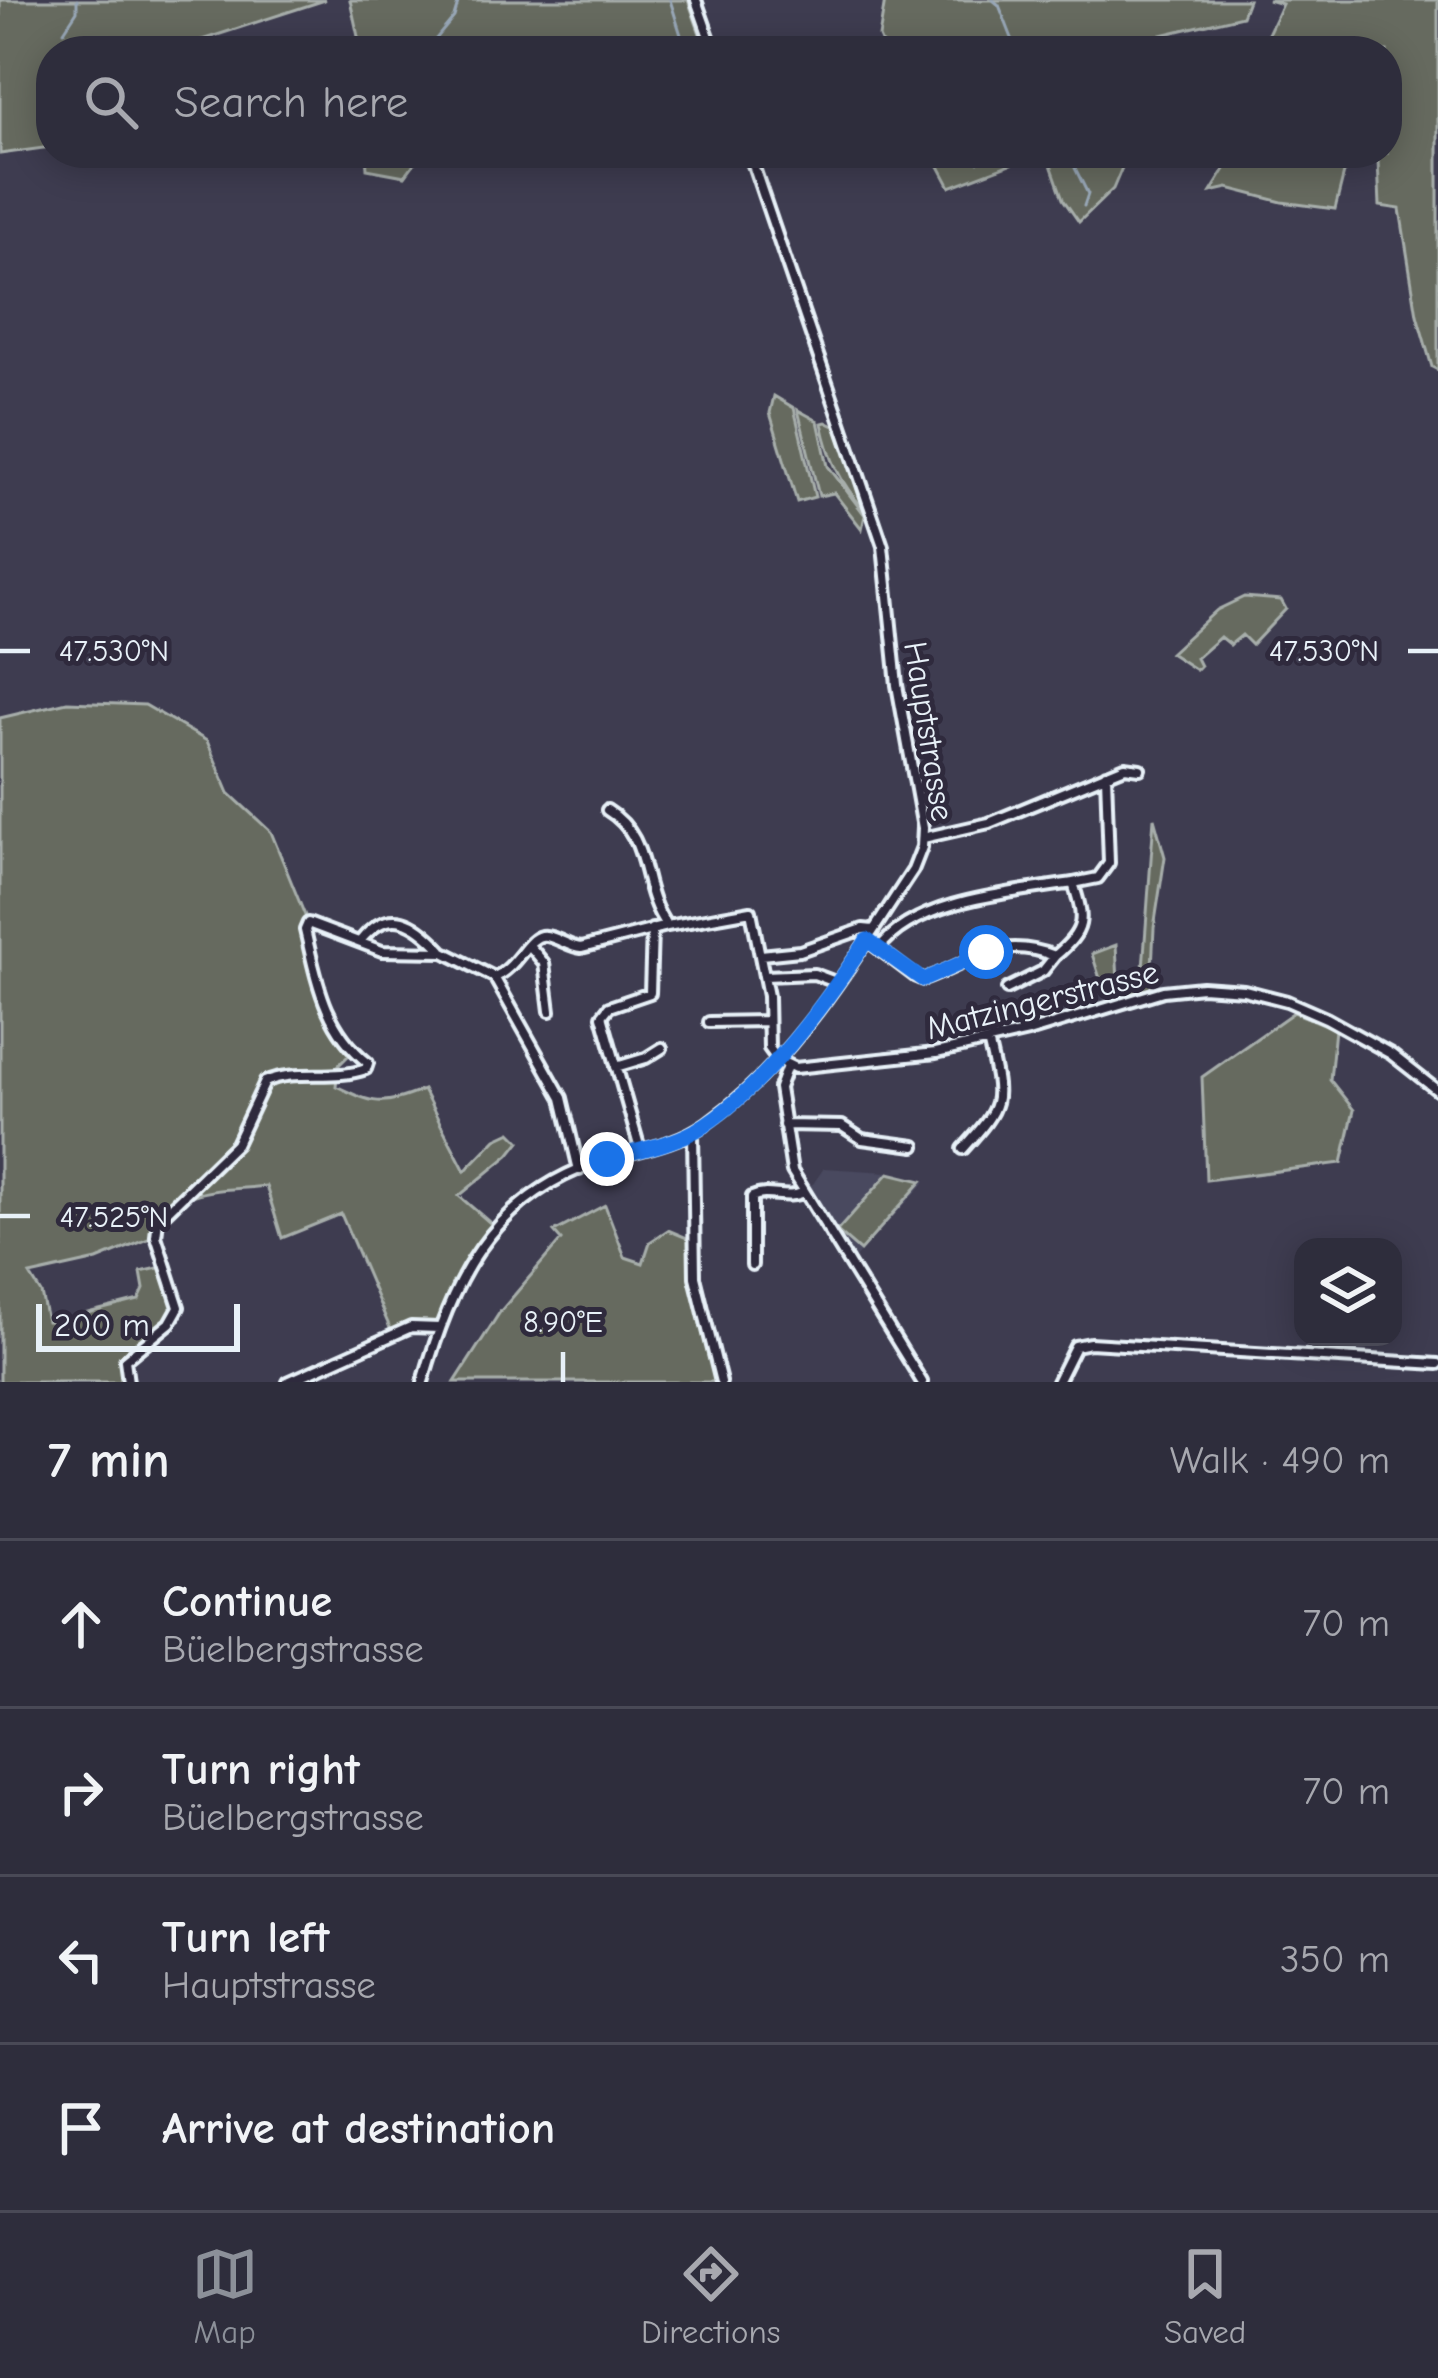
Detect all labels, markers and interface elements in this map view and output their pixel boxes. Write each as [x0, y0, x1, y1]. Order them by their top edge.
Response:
search box [36, 36, 1402, 168]
icon: search [78, 69, 144, 135]
text: Search here [174, 76, 408, 128]
text: 47.530°N [59, 634, 169, 669]
text: 47.530°N [1269, 634, 1379, 669]
street label: Hauptstrasse [896, 639, 962, 824]
route start [959, 925, 1013, 979]
street label: Matzingerstrasse [922, 953, 1162, 1047]
route end [580, 1132, 634, 1186]
text: 47.525°N [60, 1200, 168, 1235]
map controls [1294, 1238, 1402, 1346]
button: layers [1294, 1238, 1402, 1346]
scale bar [36, 1298, 240, 1351]
text: 8.90°E [523, 1305, 603, 1340]
text: 200 m [54, 1306, 150, 1344]
text: 7 min [48, 1431, 170, 1490]
text: Walk · 490 m [1170, 1438, 1390, 1483]
text: Continue [162, 1575, 332, 1627]
icon: ahead [48, 1591, 114, 1657]
text: 70 m [1303, 1601, 1390, 1646]
text: Büelbergstrasse [162, 1627, 424, 1672]
text: Turn right [162, 1743, 360, 1795]
icon: right [48, 1759, 114, 1825]
text: 70 m [1303, 1769, 1390, 1814]
text: Büelbergstrasse [162, 1795, 424, 1840]
text: Turn left [162, 1911, 329, 1963]
icon: left [48, 1927, 114, 1993]
text: 350 m [1280, 1937, 1390, 1982]
text: Hauptstrasse [162, 1963, 376, 2008]
icon: arrive [48, 2095, 114, 2161]
text: Arrive at destination [162, 2102, 555, 2154]
tab: Map [192, 2241, 258, 2351]
tab: Directions [641, 2241, 781, 2351]
tab: Saved [1164, 2241, 1246, 2351]

